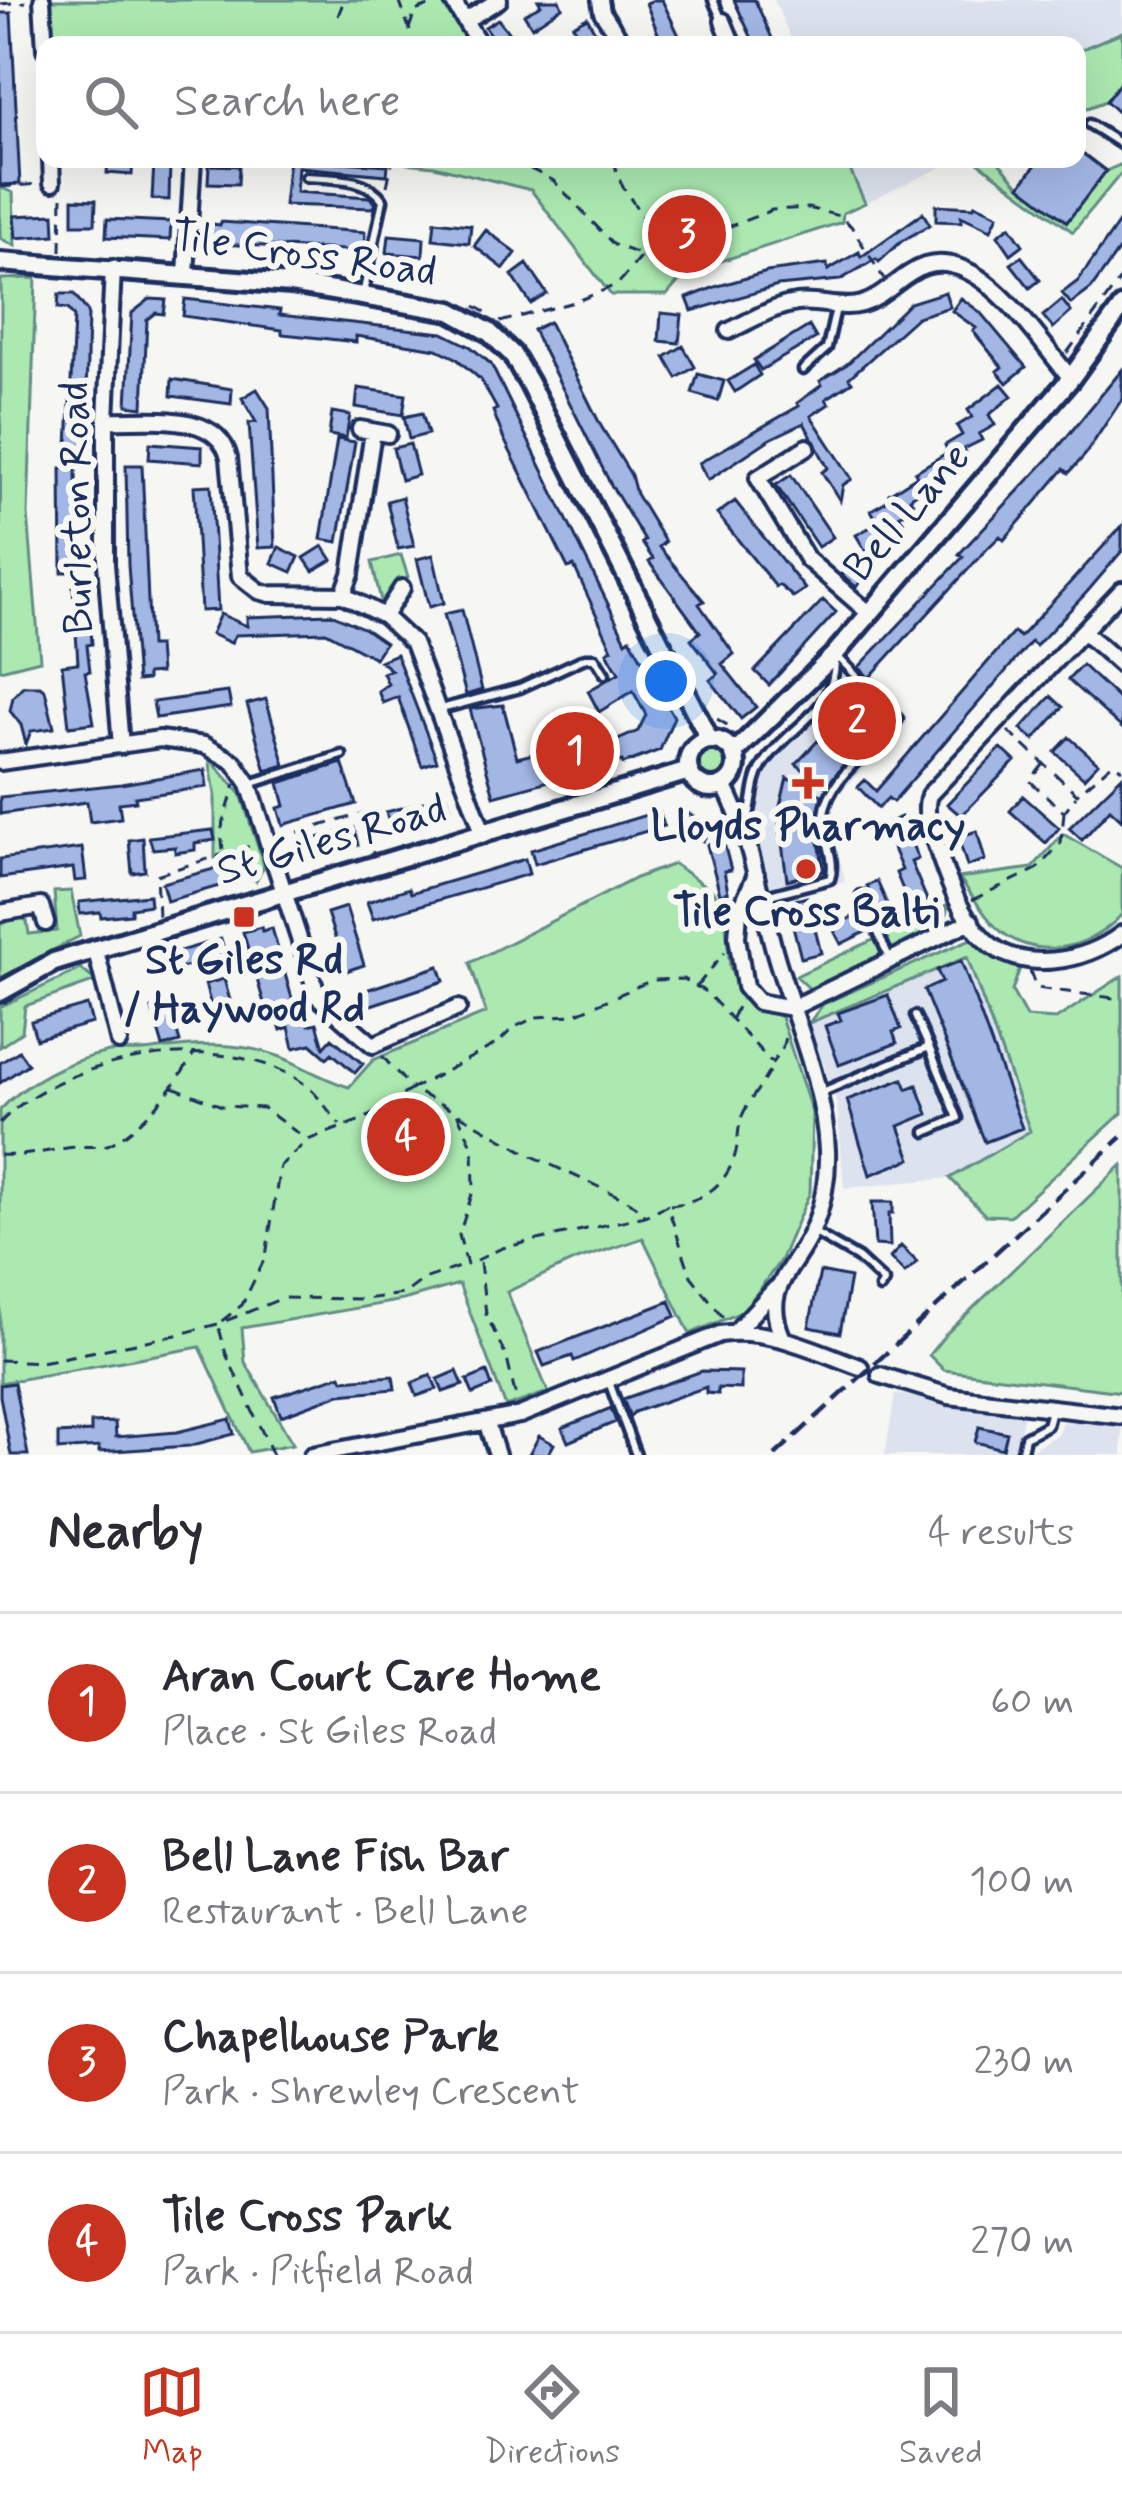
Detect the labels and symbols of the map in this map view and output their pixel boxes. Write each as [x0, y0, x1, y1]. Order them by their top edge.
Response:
pin: 3 [648, 189, 726, 279]
street label: Tile Cross Road [168, 209, 440, 301]
street label: Burleton Road [48, 381, 108, 635]
street label: Bell Lane [832, 432, 984, 594]
your location [636, 651, 696, 711]
pin: 2 [818, 676, 896, 766]
pin: 1 [536, 706, 614, 796]
marker: Lloyds Pharmacy [795, 770, 821, 796]
street label: St Giles Road [211, 782, 453, 900]
place label: Lloyds Pharmacy [651, 800, 965, 855]
marker: Tile Cross Balti [793, 856, 819, 882]
place label: Tile Cross Balti [673, 886, 939, 941]
marker: St Giles Rd / Haywood Rd [231, 904, 257, 930]
place label: St Giles Rd / Haywood Rd [123, 934, 365, 1037]
pin: 4 [367, 1092, 445, 1182]

